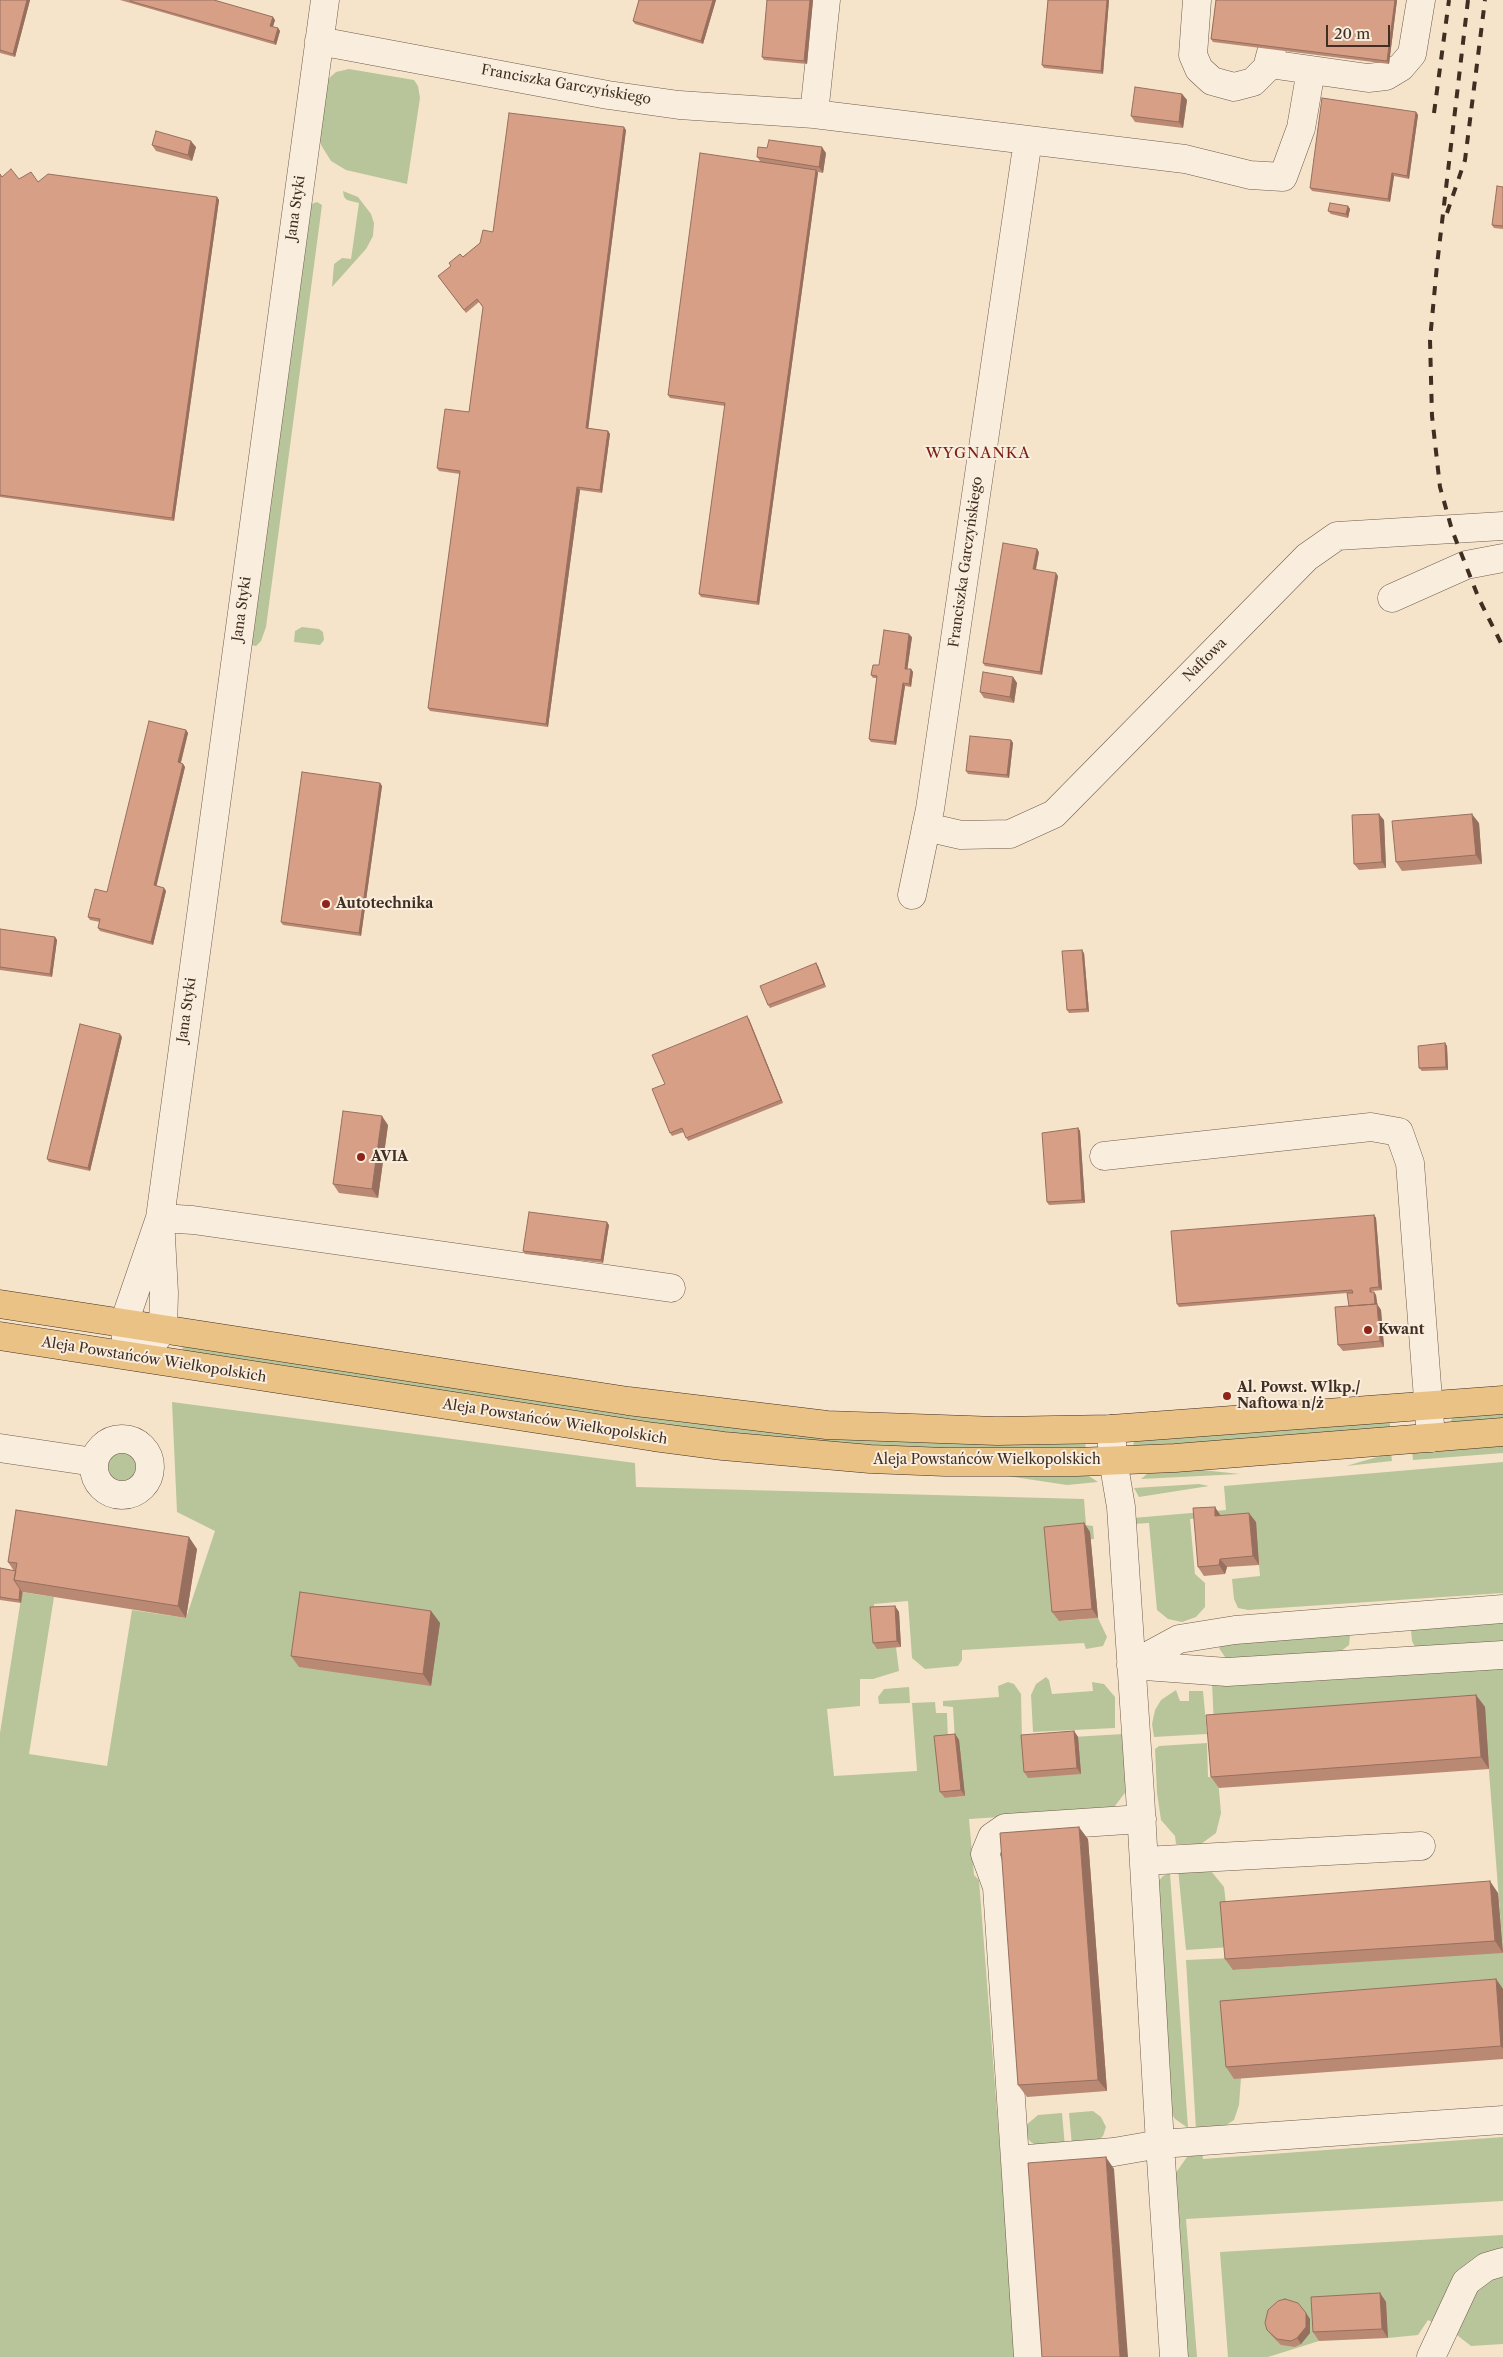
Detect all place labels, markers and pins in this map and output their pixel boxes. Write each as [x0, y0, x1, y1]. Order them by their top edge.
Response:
place label: Autotechnika [336, 896, 433, 912]
marker: Autotechnika [320, 898, 332, 910]
place label: AVIA [371, 1149, 408, 1165]
marker: AVIA [355, 1151, 367, 1163]
place label: Kwant [1378, 1322, 1424, 1338]
marker: Kwant [1362, 1324, 1374, 1336]
place label: Al. Powst. Wlkp./ Naftowa n/ż [1237, 1380, 1361, 1412]
marker: Al. Powst. Wlkp./ Naftowa n/ż [1221, 1390, 1233, 1402]

